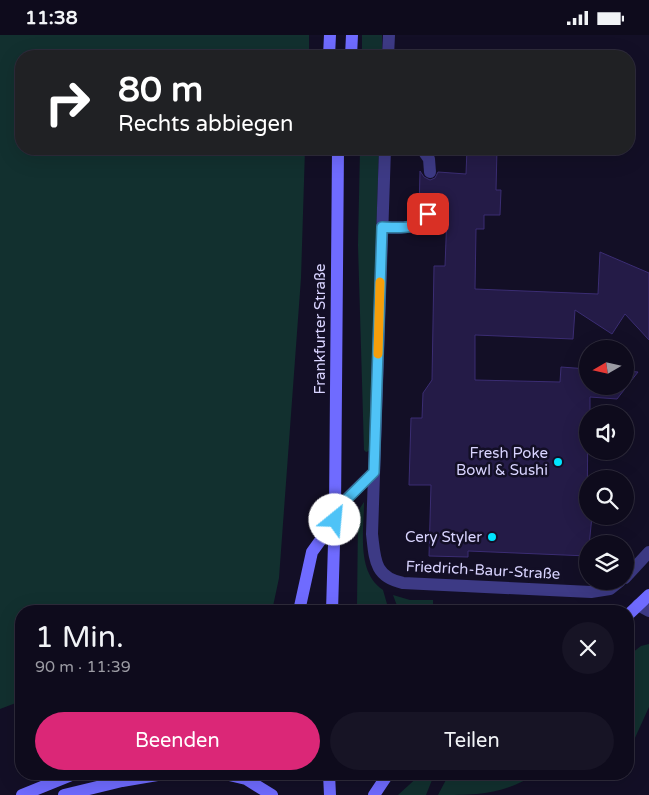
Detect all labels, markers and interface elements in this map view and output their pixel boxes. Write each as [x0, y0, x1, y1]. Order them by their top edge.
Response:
text: 11:38 [25, 7, 78, 29]
text: 80 m [118, 69, 203, 111]
icon: right [35, 70, 100, 135]
text: Rechts abbiegen [118, 111, 293, 137]
pin [407, 193, 449, 235]
icon: arrive [414, 200, 442, 228]
street label: Frankfurter Straße [311, 264, 329, 395]
north arrow [579, 340, 634, 395]
map controls [579, 340, 634, 590]
button: sound [579, 405, 634, 460]
place label: Fresh Poke Bowl & Sushi [456, 444, 548, 479]
marker: Fresh Poke Bowl & Sushi [552, 456, 564, 468]
button: search [579, 470, 634, 525]
position arrow [308, 493, 360, 545]
place label: Cery Styler [405, 528, 482, 546]
marker: Cery Styler [486, 531, 498, 543]
button: layers [579, 535, 634, 590]
street label: Friedrich-Baur-Straße [405, 557, 561, 583]
text: 1 Min. [35, 619, 124, 656]
button: close [562, 622, 614, 674]
text: 90 m · 11:39 [35, 657, 131, 677]
button: Beenden [35, 712, 320, 770]
button: Teilen [330, 712, 614, 770]

